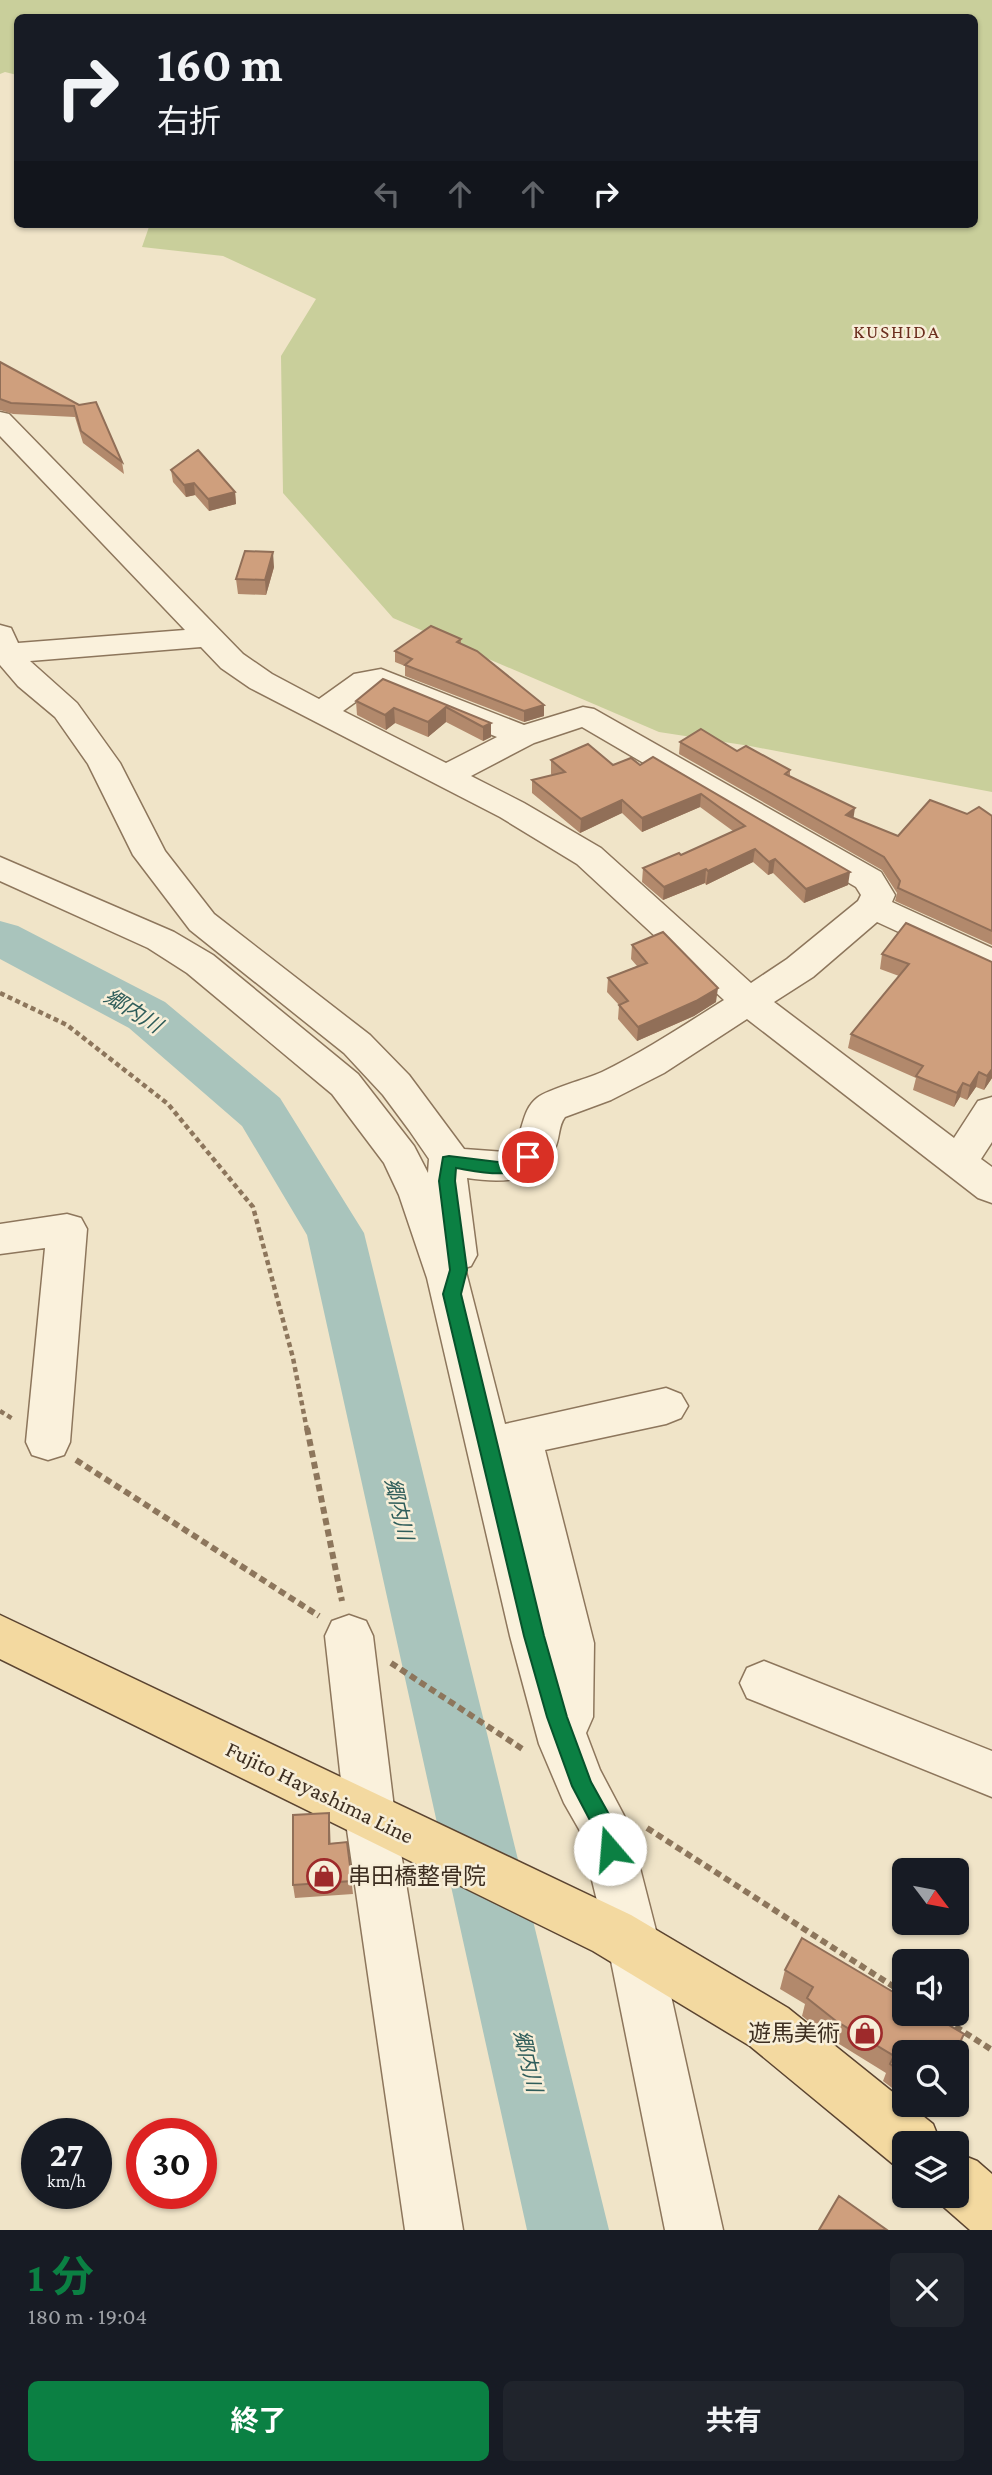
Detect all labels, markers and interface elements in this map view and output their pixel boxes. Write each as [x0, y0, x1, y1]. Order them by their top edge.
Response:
text: 160 m [157, 37, 283, 92]
icon: right [42, 42, 133, 133]
text: 右折 [157, 103, 221, 139]
icon: left [368, 175, 406, 213]
icon: ahead [441, 175, 479, 213]
icon: ahead [514, 175, 552, 213]
icon: right [587, 175, 625, 213]
district label: KUSHIDA [853, 321, 941, 342]
water label: 郷内川 [100, 984, 168, 1039]
pin [498, 1127, 558, 1187]
icon: arrive [509, 1138, 547, 1176]
water label: 郷内川 [380, 1476, 418, 1544]
street label: Fujito Hayashima Line [222, 1735, 418, 1849]
position arrow [573, 1812, 647, 1886]
shop icon: 串田橋整骨院 [305, 1857, 343, 1895]
north arrow [892, 1858, 970, 1936]
map controls [892, 1858, 969, 2208]
place label: 串田橋整骨院 [348, 1863, 486, 1889]
button: sound [892, 1949, 969, 2026]
shop icon: 遊馬美術 [846, 2014, 884, 2052]
place label: 遊馬美術 [748, 2020, 840, 2046]
water label: 郷内川 [509, 2028, 547, 2096]
button: search [892, 2040, 969, 2117]
speed limit sign: 30 [126, 2118, 217, 2209]
button: layers [892, 2131, 969, 2208]
text: 27 [50, 2135, 83, 2174]
text: km/h [47, 2171, 86, 2191]
text: 1 分 [28, 2253, 94, 2300]
button: close [890, 2253, 964, 2327]
text: 180 m · 19:04 [28, 2303, 147, 2329]
button: 終了 [28, 2381, 489, 2461]
button: 共有 [503, 2381, 964, 2461]

